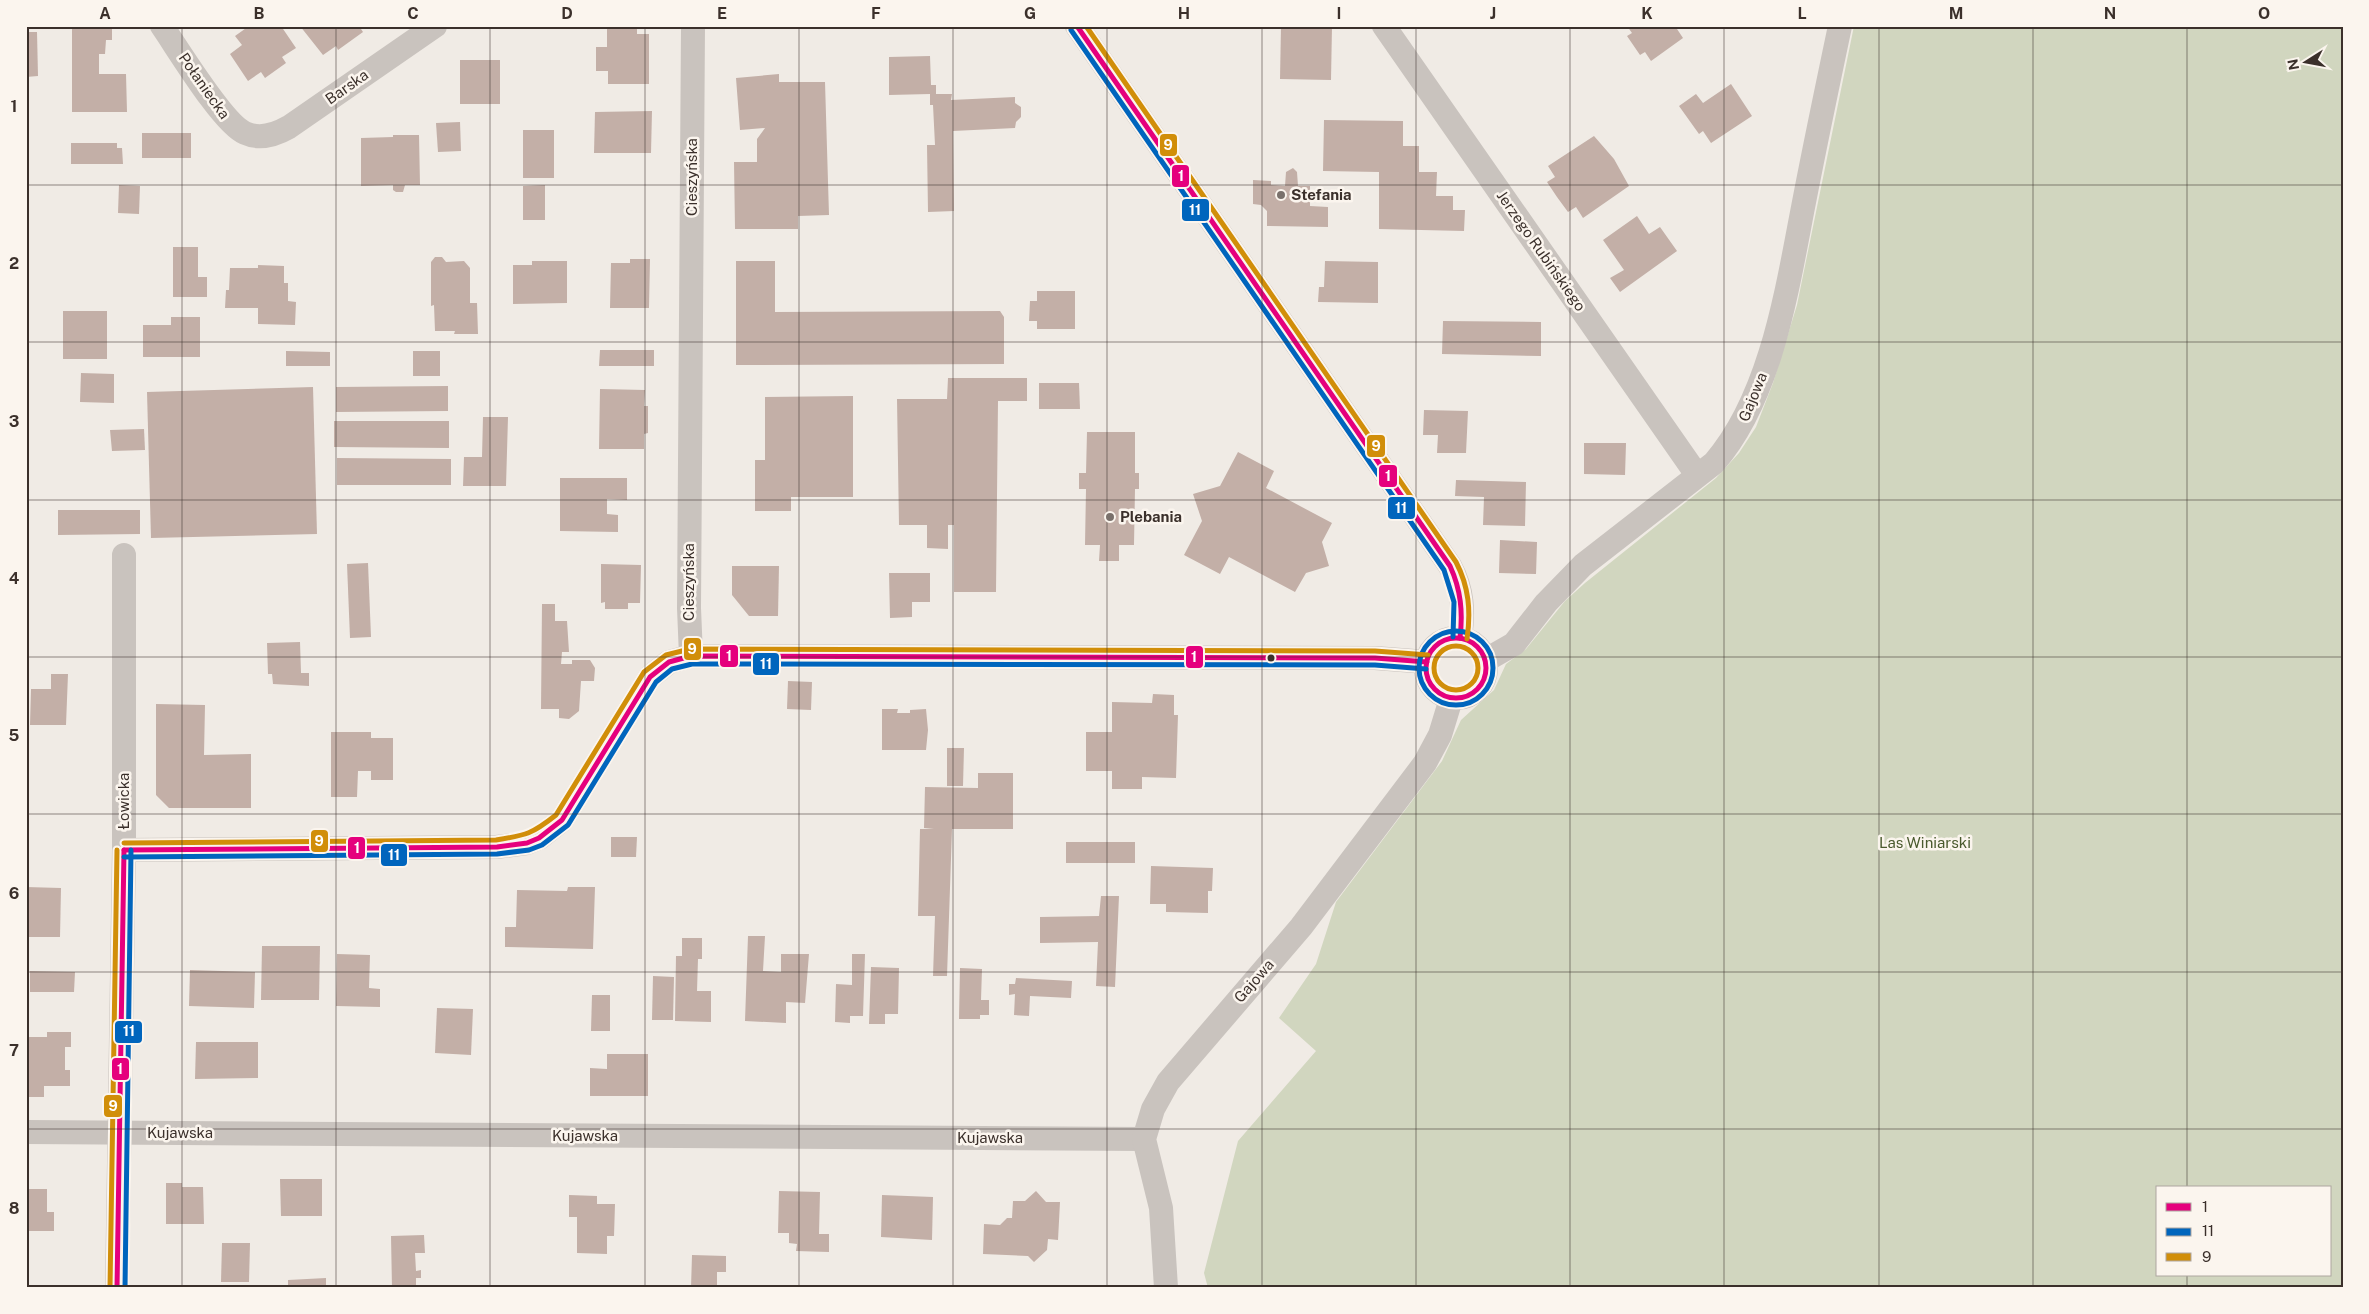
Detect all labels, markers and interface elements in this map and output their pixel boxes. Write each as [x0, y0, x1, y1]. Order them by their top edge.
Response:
text: A [99, 4, 111, 23]
text: B [254, 4, 265, 23]
text: C [407, 4, 419, 23]
text: D [561, 4, 573, 23]
text: E [717, 4, 727, 23]
text: F [871, 4, 881, 23]
text: G [1024, 4, 1036, 23]
text: H [1178, 4, 1190, 23]
text: I [1337, 4, 1341, 23]
text: J [1490, 4, 1496, 23]
text: K [1641, 4, 1653, 23]
text: L [1797, 4, 1807, 23]
text: M [1949, 4, 1963, 23]
text: N [2104, 4, 2116, 23]
text: O [2258, 4, 2270, 23]
north arrow [2282, 38, 2332, 88]
street label: Połaniecka [175, 49, 233, 122]
text: N [2284, 58, 2302, 71]
street label: Barska [322, 66, 371, 107]
text: 1 [11, 97, 17, 116]
line badge: 9 [1159, 133, 1178, 157]
text: 9 [1163, 137, 1173, 153]
street label: Cieszyńska [683, 138, 700, 216]
line badge: 1 [1171, 164, 1190, 188]
text: 1 [1178, 168, 1184, 184]
place label: Stefania [1291, 186, 1352, 203]
street label: Jerzego Rubińskiego [1493, 187, 1589, 314]
marker: Stefania [1275, 189, 1287, 201]
line badge: 11 [1181, 198, 1210, 222]
text: 11 [1189, 202, 1201, 218]
text: 2 [9, 254, 19, 273]
street label: Gajowa [1735, 370, 1770, 424]
text: 3 [9, 412, 19, 431]
line badge: 9 [1366, 434, 1386, 458]
text: 9 [1371, 438, 1381, 454]
line badge: 1 [1378, 464, 1398, 488]
text: 1 [1385, 468, 1391, 484]
line badge: 11 [1387, 496, 1416, 520]
text: 11 [1395, 500, 1407, 516]
place label: Plebania [1120, 508, 1182, 525]
marker: Plebania [1104, 511, 1116, 523]
street label: Cieszyńska [680, 543, 697, 621]
text: 4 [9, 569, 20, 588]
line badge: 9 [683, 637, 702, 661]
text: 9 [687, 641, 697, 657]
line badge: 1 [719, 644, 739, 668]
line badge: 1 [1185, 645, 1204, 669]
text: 1 [726, 648, 732, 664]
text: 1 [1191, 649, 1197, 665]
line badge: 11 [752, 652, 780, 676]
unlabelled marker [1266, 653, 1276, 663]
text: 11 [760, 656, 772, 672]
text: 5 [9, 726, 20, 745]
street label: Łowicka [115, 773, 132, 829]
line badge: 9 [310, 829, 329, 853]
text: 9 [314, 833, 324, 849]
park label: Las Winiarski [1879, 834, 1971, 851]
line badge: 1 [347, 836, 366, 860]
text: 1 [354, 840, 360, 856]
line badge: 11 [380, 843, 408, 867]
text: 11 [388, 847, 400, 863]
text: 6 [9, 884, 19, 903]
street label: Gajowa [1230, 956, 1277, 1006]
line badge: 11 [114, 1020, 143, 1044]
text: 11 [123, 1023, 135, 1039]
text: 7 [9, 1041, 19, 1060]
line badge: 1 [111, 1057, 130, 1081]
text: 1 [117, 1061, 123, 1077]
line badge: 9 [103, 1094, 123, 1118]
text: 9 [108, 1098, 118, 1114]
street label: Kujawska [147, 1124, 213, 1141]
street label: Kujawska [552, 1127, 618, 1144]
street label: Kujawska [957, 1129, 1023, 1146]
legend [2156, 1186, 2332, 1276]
text: 1 [2202, 1198, 2208, 1215]
text: 8 [9, 1199, 20, 1218]
text: 11 [2202, 1222, 2214, 1239]
text: 9 [2202, 1248, 2211, 1265]

